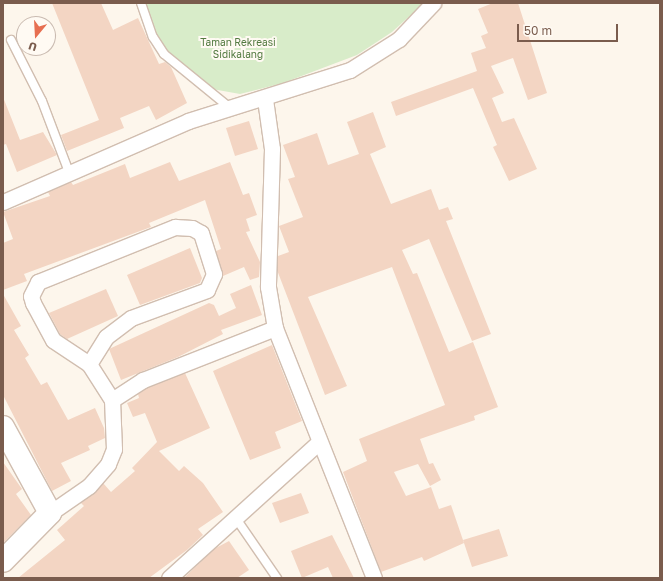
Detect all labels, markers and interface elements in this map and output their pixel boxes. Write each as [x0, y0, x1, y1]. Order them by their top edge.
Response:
north arrow [16, 16, 56, 56]
scale bar [519, 16, 620, 42]
text: 50 m [524, 23, 552, 38]
park label: Taman Rekreasi Sidikalang [200, 36, 276, 60]
text: U [27, 40, 38, 54]

